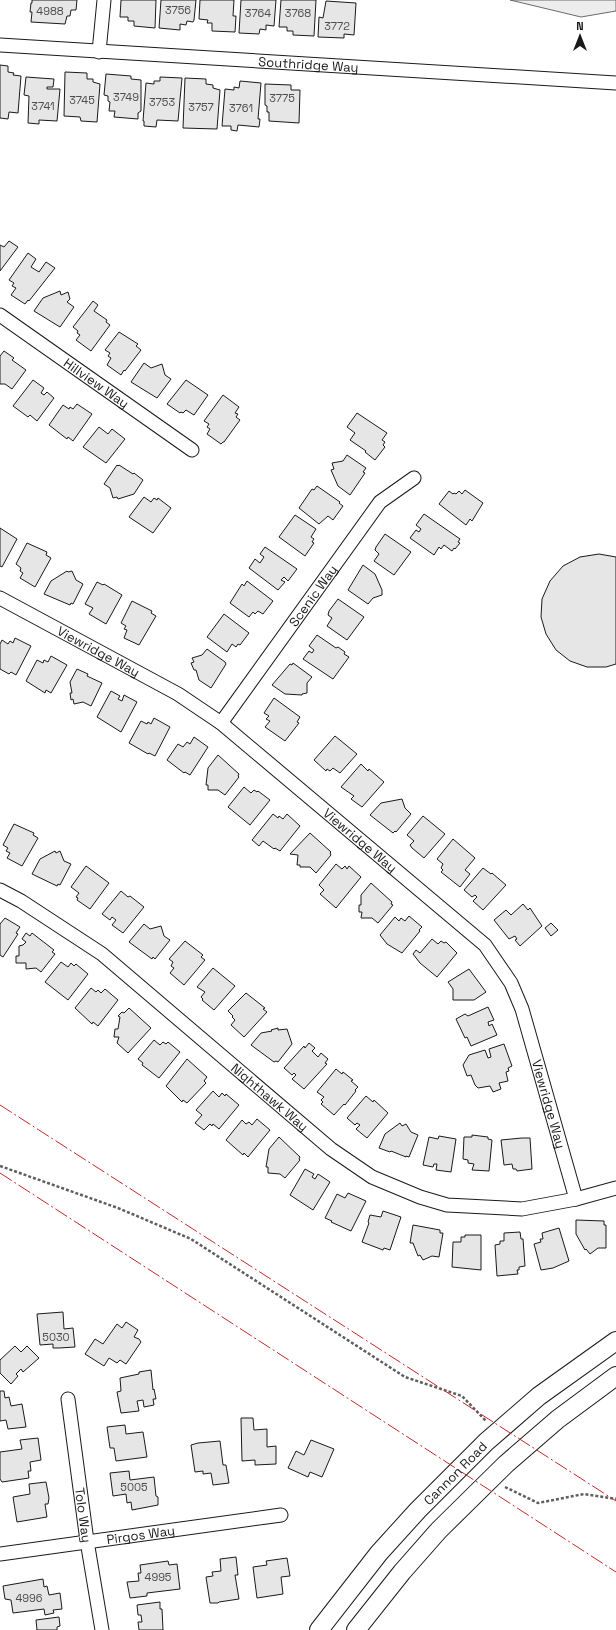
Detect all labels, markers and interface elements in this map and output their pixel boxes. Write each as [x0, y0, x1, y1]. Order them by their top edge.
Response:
house number: 3756 [165, 3, 191, 17]
house number: 4988 [36, 4, 64, 18]
house number: 3764 [245, 6, 271, 20]
house number: 3768 [285, 6, 311, 20]
north arrow [560, 16, 600, 56]
house number: 3772 [324, 19, 350, 33]
text: N [576, 19, 584, 33]
street label: Southridge Way [258, 53, 359, 76]
house number: 3749 [113, 90, 139, 104]
house number: 3775 [269, 91, 295, 105]
house number: 3745 [69, 93, 95, 107]
house number: 3753 [149, 95, 175, 109]
house number: 3741 [31, 99, 55, 113]
house number: 3757 [188, 100, 214, 114]
house number: 3761 [229, 101, 253, 115]
street label: Hillview Way [60, 354, 132, 412]
street label: Scenic Way [285, 562, 341, 630]
street label: Viewridge Way [54, 622, 143, 681]
street label: Viewridge Way [319, 804, 400, 876]
street label: Viewridge Way [528, 1058, 569, 1150]
street label: Nighthawk Way [227, 1060, 312, 1135]
house number: 5030 [42, 1330, 70, 1344]
street label: Cannon Road [420, 1438, 491, 1509]
house number: 5005 [120, 1480, 148, 1494]
street label: Tolo Way [71, 1486, 95, 1544]
street label: Pirgos Way [106, 1522, 176, 1548]
house number: 4995 [145, 1570, 172, 1584]
house number: 4996 [15, 1591, 43, 1605]

